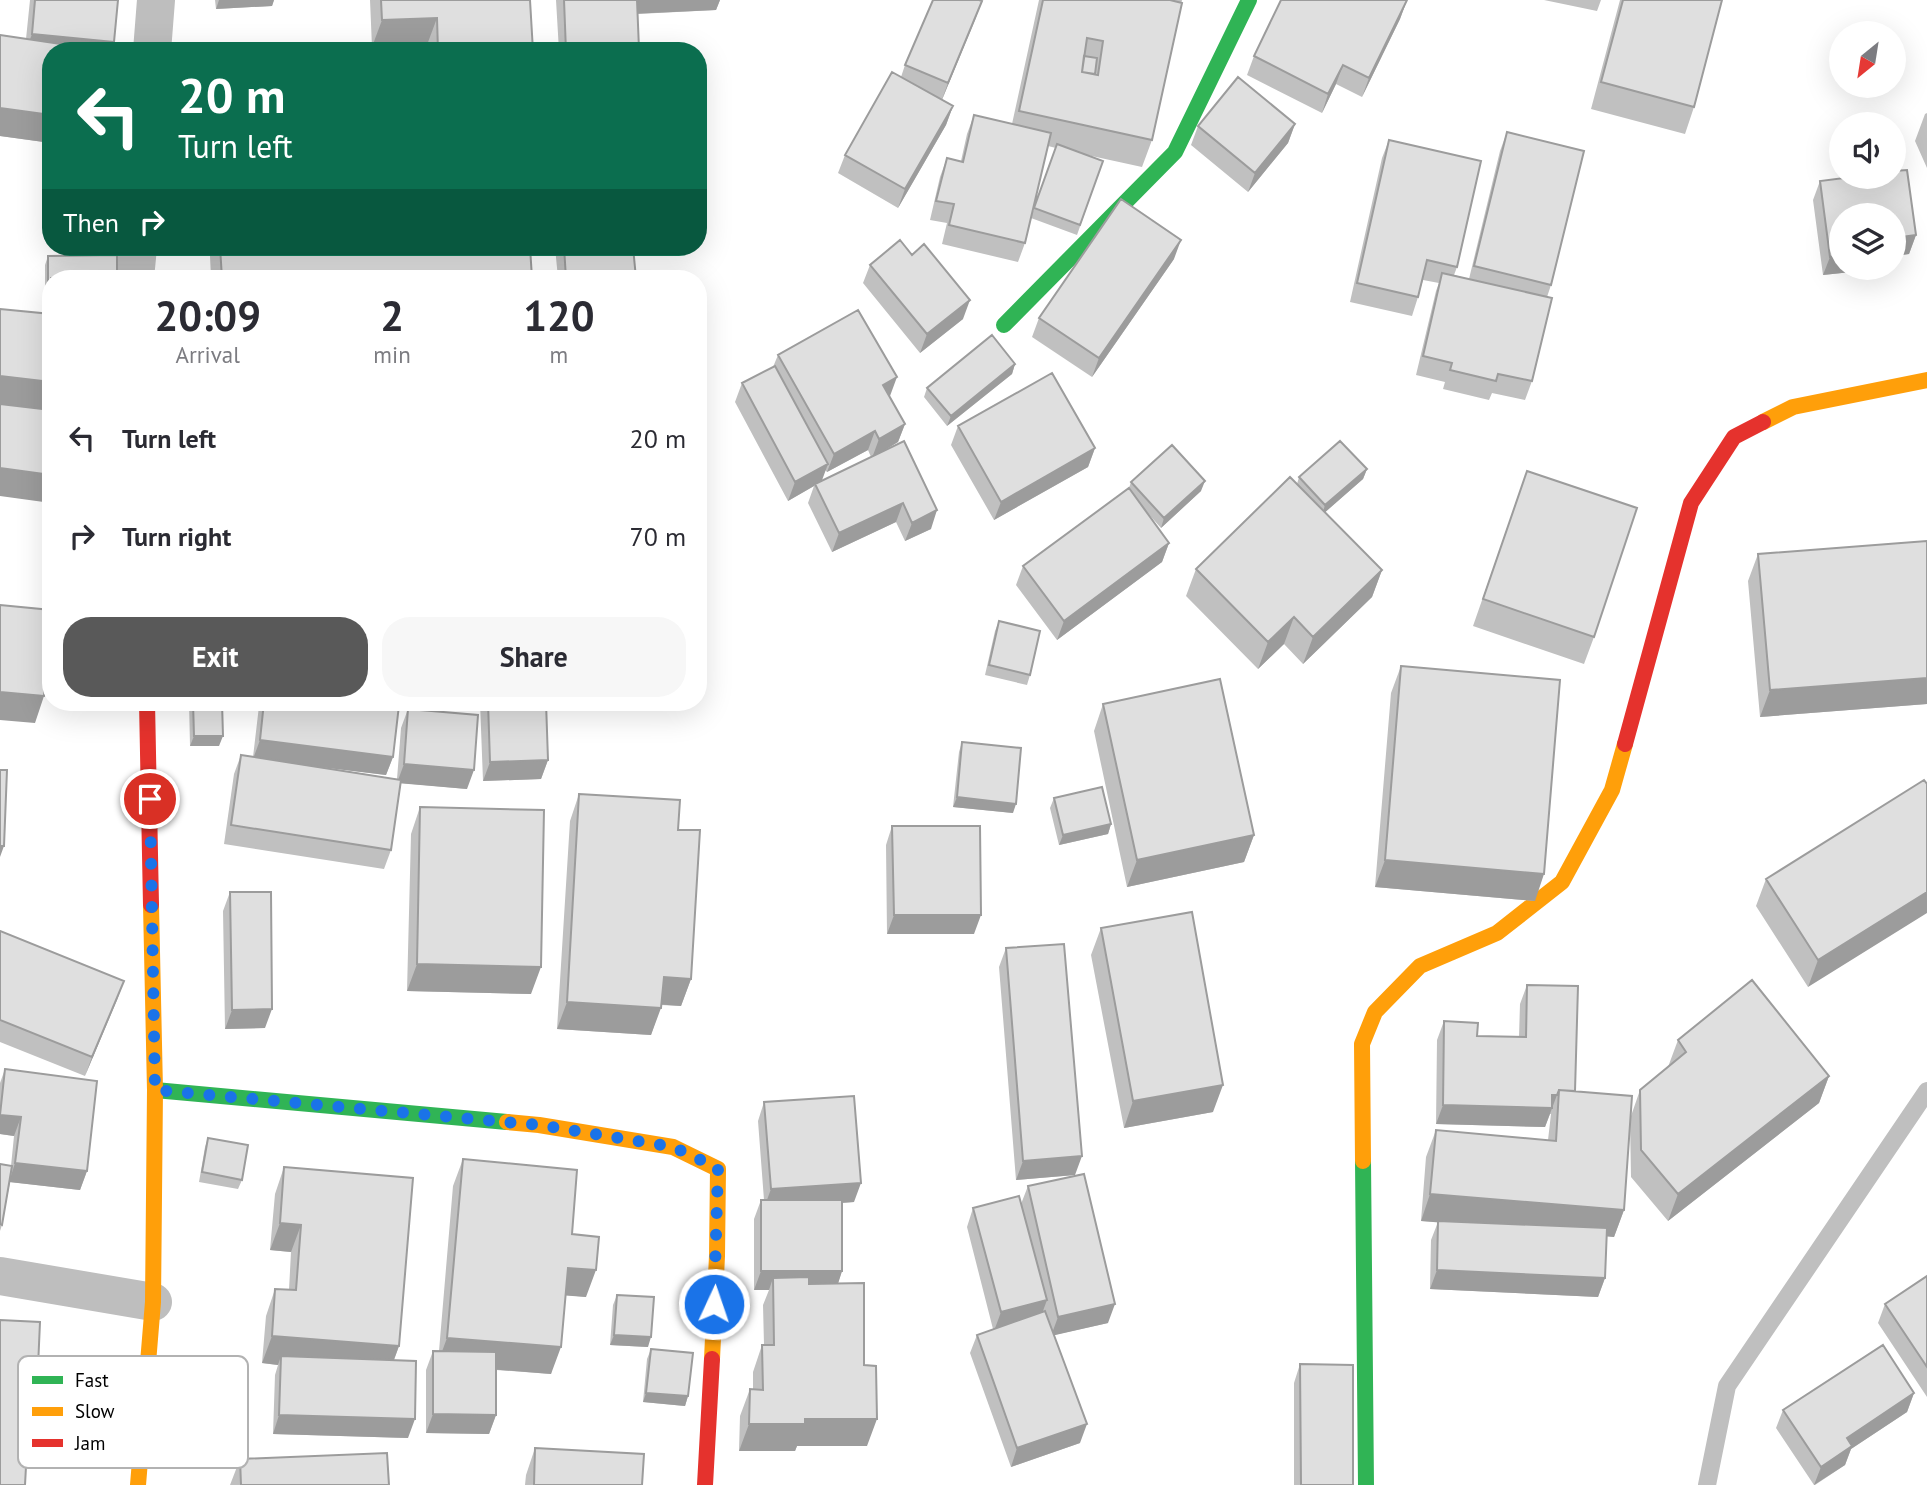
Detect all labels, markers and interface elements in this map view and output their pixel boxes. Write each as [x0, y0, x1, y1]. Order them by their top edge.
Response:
north arrow [1829, 21, 1906, 98]
map controls [1829, 21, 1906, 280]
text: 20 m [178, 63, 285, 127]
icon: left [63, 70, 154, 161]
button: sound [1829, 112, 1906, 189]
text: Turn left [178, 125, 293, 167]
icon: right [133, 203, 171, 241]
button: layers [1829, 203, 1906, 280]
text: Then [63, 206, 119, 239]
text: 20:09 [154, 288, 261, 343]
text: 2 [380, 288, 404, 343]
text: 120 [523, 288, 595, 343]
text: Arrival [175, 340, 240, 369]
text: min [373, 340, 411, 369]
text: m [550, 340, 568, 369]
icon: left [63, 419, 101, 457]
text: Turn left [122, 422, 216, 455]
text: 20 m [630, 422, 686, 455]
icon: right [63, 517, 101, 555]
text: Turn right [122, 520, 231, 553]
text: 70 m [630, 520, 686, 553]
button: Exit [63, 617, 368, 697]
button: Share [382, 617, 686, 697]
pin [120, 769, 180, 829]
icon: arrive [131, 780, 169, 818]
position arrow [677, 1267, 751, 1341]
legend [18, 1356, 248, 1468]
text: Fast [75, 1368, 109, 1392]
text: Slow [75, 1399, 115, 1423]
text: Jam [74, 1431, 105, 1455]

